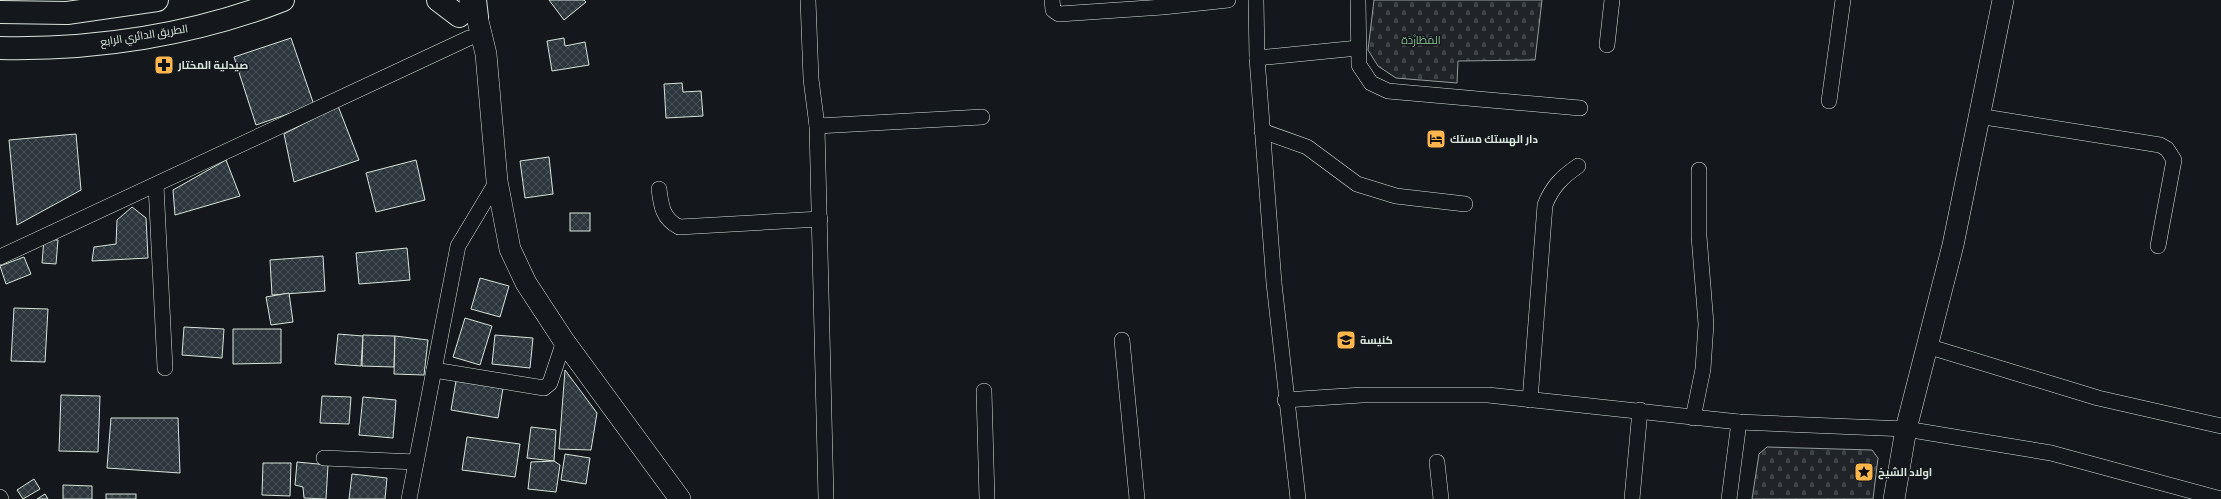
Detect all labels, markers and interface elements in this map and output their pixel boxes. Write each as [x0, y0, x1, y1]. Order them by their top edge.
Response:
street label: الطريق الدائري الرابع [99, 21, 189, 51]
park label: المَطَارْدَة [1401, 33, 1441, 47]
pharmacy icon: صيدلية المختار [153, 54, 175, 76]
place label: صيدلية المختار [177, 58, 248, 72]
hotel icon: دار الهستك مستك [1425, 128, 1447, 150]
place label: دار الهستك مستك [1450, 132, 1538, 147]
school or university icon: كنيسة [1335, 329, 1357, 351]
place label: كنيسة [1360, 333, 1393, 347]
place icon: اولاد الشيخ [1853, 461, 1875, 483]
place label: اولاد الشيخ [1878, 465, 1932, 480]

